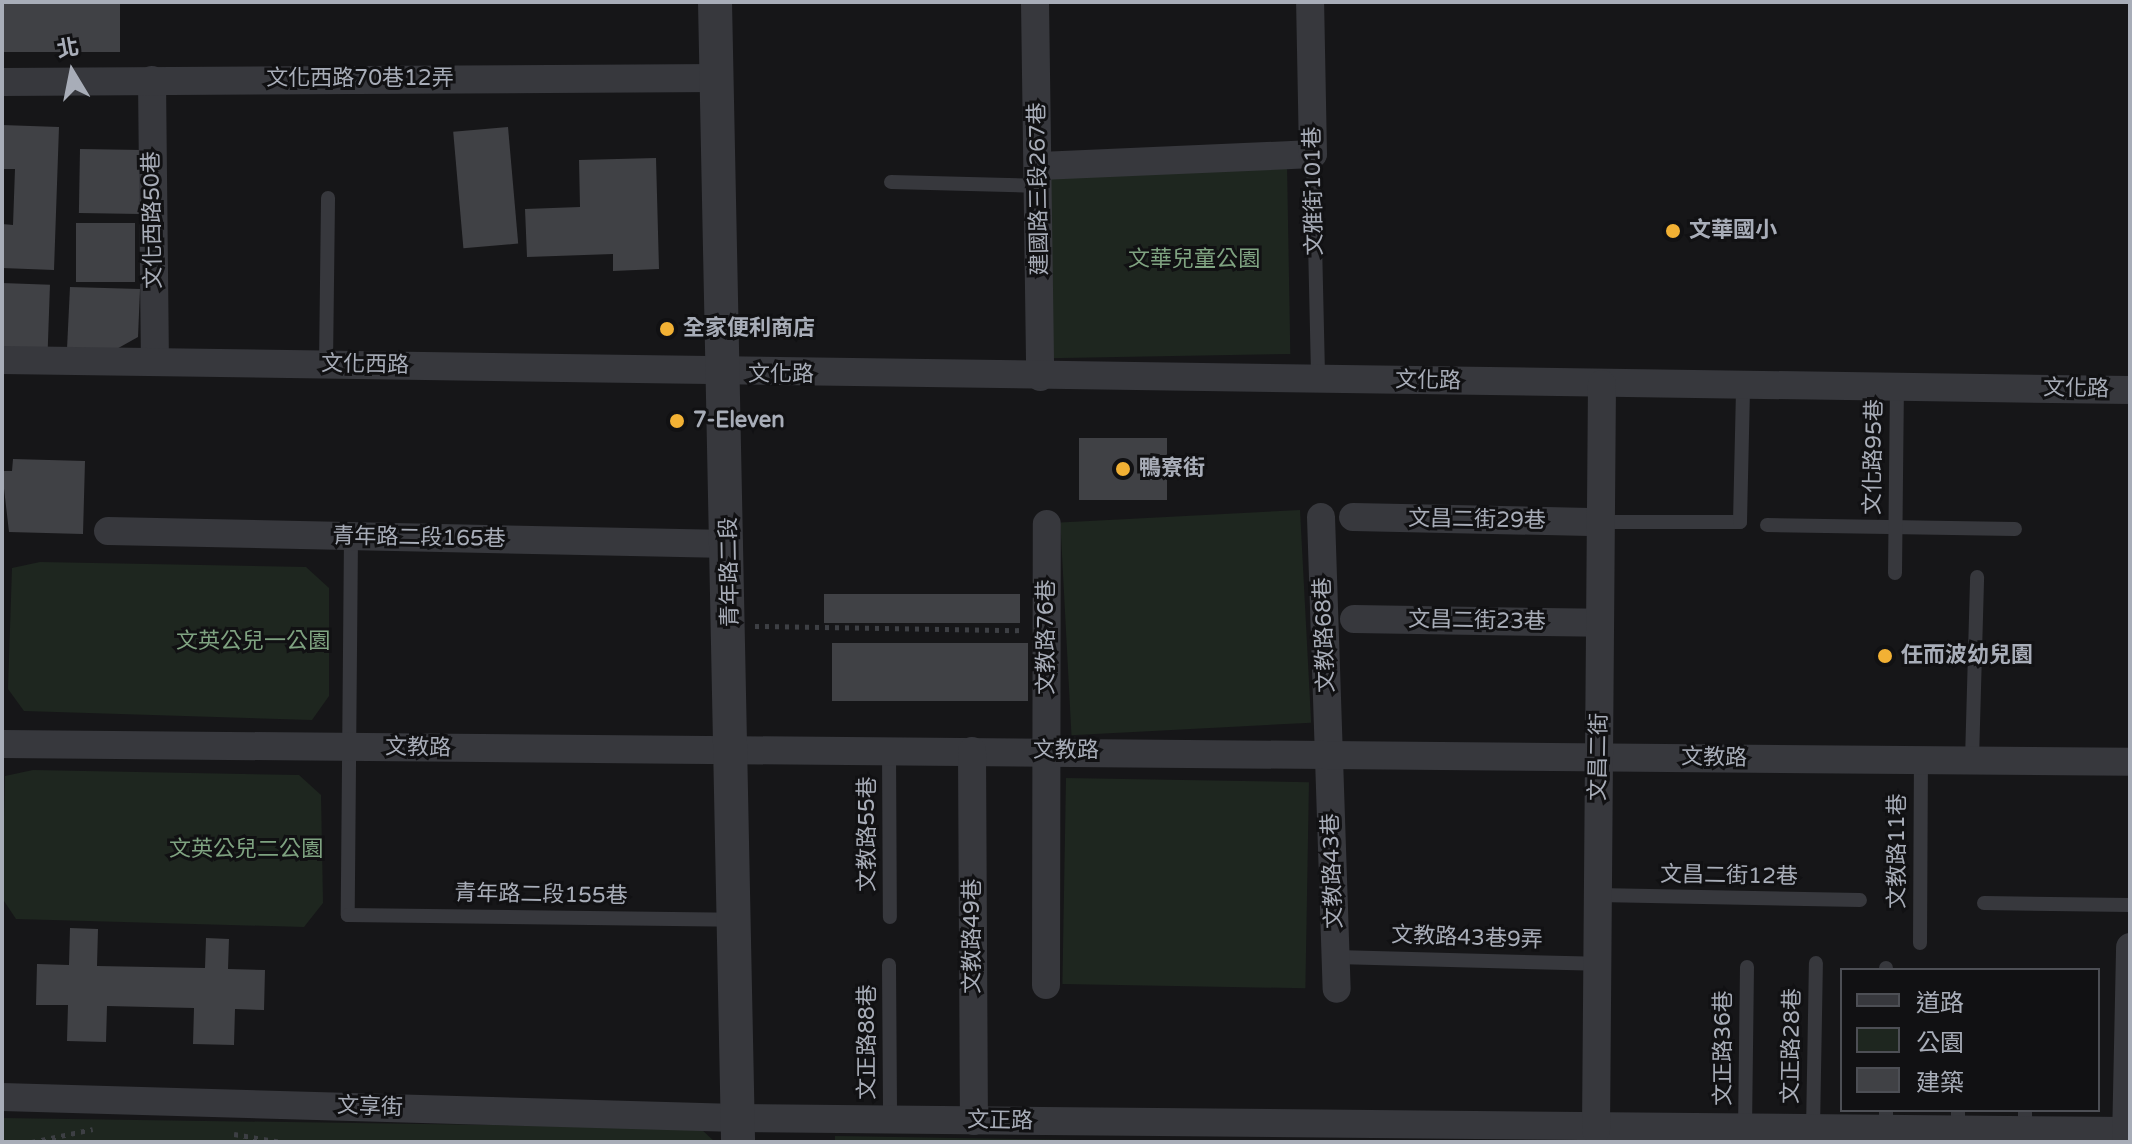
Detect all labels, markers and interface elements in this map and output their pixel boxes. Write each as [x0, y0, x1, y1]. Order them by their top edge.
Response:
north arrow [32, 32, 112, 112]
text: 北 [55, 34, 81, 63]
street label: 文化西路70巷12弄 [266, 66, 454, 92]
street label: 建國路三段267巷 [1024, 102, 1054, 276]
street label: 文雅街101巷 [1300, 126, 1328, 256]
street label: 文化西路50巷 [139, 151, 167, 289]
place label: 文華國小 [1689, 218, 1777, 244]
marker: 文華國小 [1664, 222, 1682, 240]
park label: 文華兒童公園 [1128, 247, 1260, 273]
place label: 全家便利商店 [683, 316, 815, 342]
marker: 全家便利商店 [658, 320, 676, 338]
street label: 文化西路 [321, 351, 409, 379]
street label: 文化路 [748, 362, 814, 388]
street label: 文化路 [1395, 367, 1461, 395]
street label: 文化路 [2043, 375, 2109, 403]
street label: 文化路95巷 [1860, 399, 1888, 515]
place label: 7-Eleven [693, 408, 785, 434]
marker: 7-Eleven [668, 412, 686, 430]
place label: 鴨寮街 [1139, 456, 1205, 482]
marker: 鴨寮街 [1114, 460, 1132, 478]
street label: 文昌二街29巷 [1408, 506, 1546, 534]
street label: 青年路二段 [716, 517, 744, 627]
street label: 青年路二段165巷 [332, 523, 506, 553]
street label: 文教路68巷 [1310, 577, 1340, 693]
street label: 文教路76巷 [1034, 579, 1060, 695]
street label: 文昌二街23巷 [1408, 607, 1546, 635]
park label: 文英公兒一公園 [176, 629, 330, 655]
place label: 任而波幼兒園 [1901, 643, 2033, 669]
marker: 任而波幼兒園 [1876, 647, 1894, 665]
street label: 文昌二街 [1585, 713, 1613, 801]
street label: 文教路 [385, 734, 451, 762]
street label: 文教路 [1033, 738, 1099, 764]
street label: 文教路 [1681, 744, 1747, 772]
street label: 文教路55巷 [855, 776, 881, 892]
street label: 文教路11巷 [1885, 793, 1911, 909]
street label: 文教路43巷 [1318, 813, 1348, 929]
park label: 文英公兒二公園 [169, 837, 323, 863]
street label: 文昌二街12巷 [1660, 862, 1798, 890]
street label: 文教路49巷 [960, 878, 986, 994]
street label: 青年路二段155巷 [454, 880, 628, 910]
street label: 文教路43巷9弄 [1391, 922, 1543, 954]
legend [1840, 968, 2100, 1112]
street label: 文正路88巷 [855, 984, 881, 1100]
street label: 文正路28巷 [1778, 988, 1806, 1104]
text: 道路 [1916, 989, 1964, 1018]
street label: 文正路36巷 [1711, 990, 1737, 1106]
text: 公園 [1916, 1029, 1964, 1058]
text: 建築 [1916, 1069, 1964, 1098]
street label: 文享街 [337, 1093, 403, 1121]
street label: 文正路 [967, 1107, 1033, 1135]

